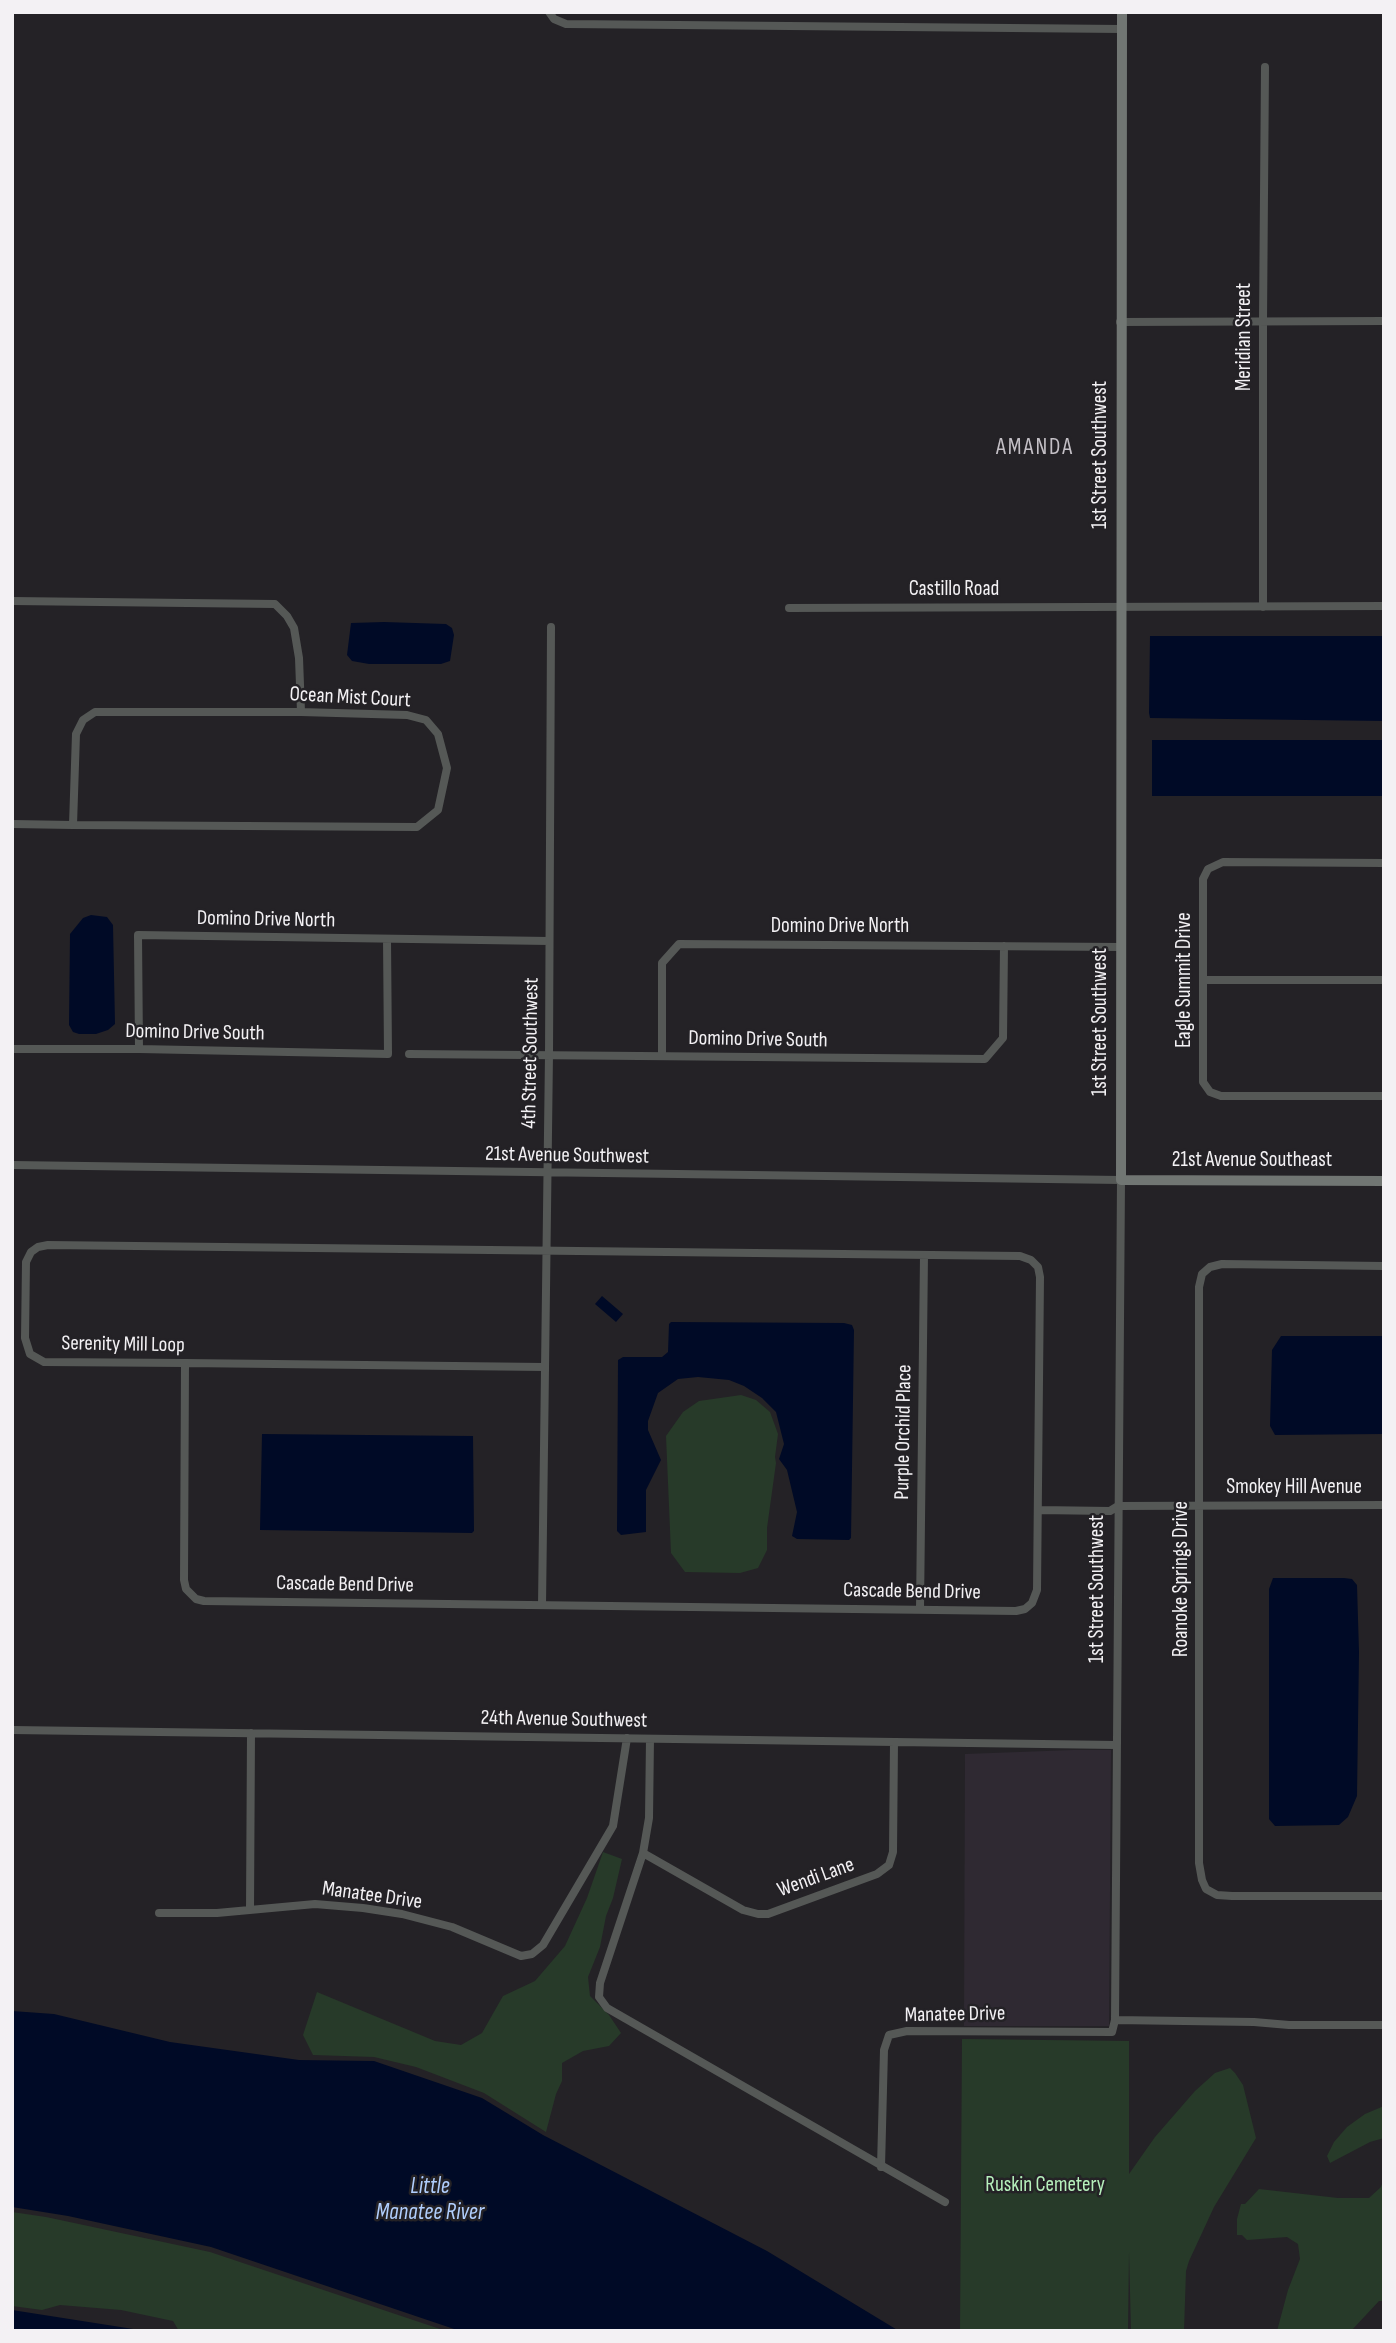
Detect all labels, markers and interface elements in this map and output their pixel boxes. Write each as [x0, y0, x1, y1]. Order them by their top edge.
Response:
street label: Meridian Street [1232, 283, 1258, 391]
street label: 1st Street Southwest [1088, 381, 1114, 529]
district label: AMANDA [997, 434, 1073, 462]
street label: Castillo Road [909, 577, 999, 603]
street label: Ocean Mist Court [289, 682, 411, 714]
street label: Domino Drive North [197, 906, 335, 934]
street label: Eagle Summit Drive [1172, 912, 1198, 1048]
street label: Domino Drive North [771, 914, 909, 940]
street label: 1st Street Southwest [1088, 948, 1114, 1096]
street label: 4th Street Southwest [517, 977, 545, 1129]
street label: Domino Drive South [125, 1019, 265, 1047]
street label: Domino Drive South [688, 1026, 828, 1054]
street label: 21st Avenue Southwest [485, 1142, 649, 1170]
street label: 21st Avenue Southeast [1172, 1148, 1332, 1174]
street label: Serenity Mill Loop [61, 1331, 185, 1359]
street label: Purple Orchid Place [890, 1364, 918, 1500]
street label: Smokey Hill Avenue [1226, 1475, 1362, 1501]
street label: Roanoke Springs Drive [1169, 1501, 1195, 1657]
street label: 1st Street Southwest [1085, 1515, 1111, 1663]
street label: Cascade Bend Drive [276, 1571, 414, 1599]
street label: Cascade Bend Drive [843, 1578, 981, 1606]
street label: 24th Avenue Southwest [480, 1706, 648, 1734]
street label: Wendi Lane [774, 1852, 858, 1904]
street label: Manatee Drive [320, 1877, 424, 1915]
street label: Manatee Drive [904, 2002, 1006, 2028]
water label: Little Manatee River [376, 2173, 484, 2227]
park label: Ruskin Cemetery [985, 2173, 1105, 2199]

